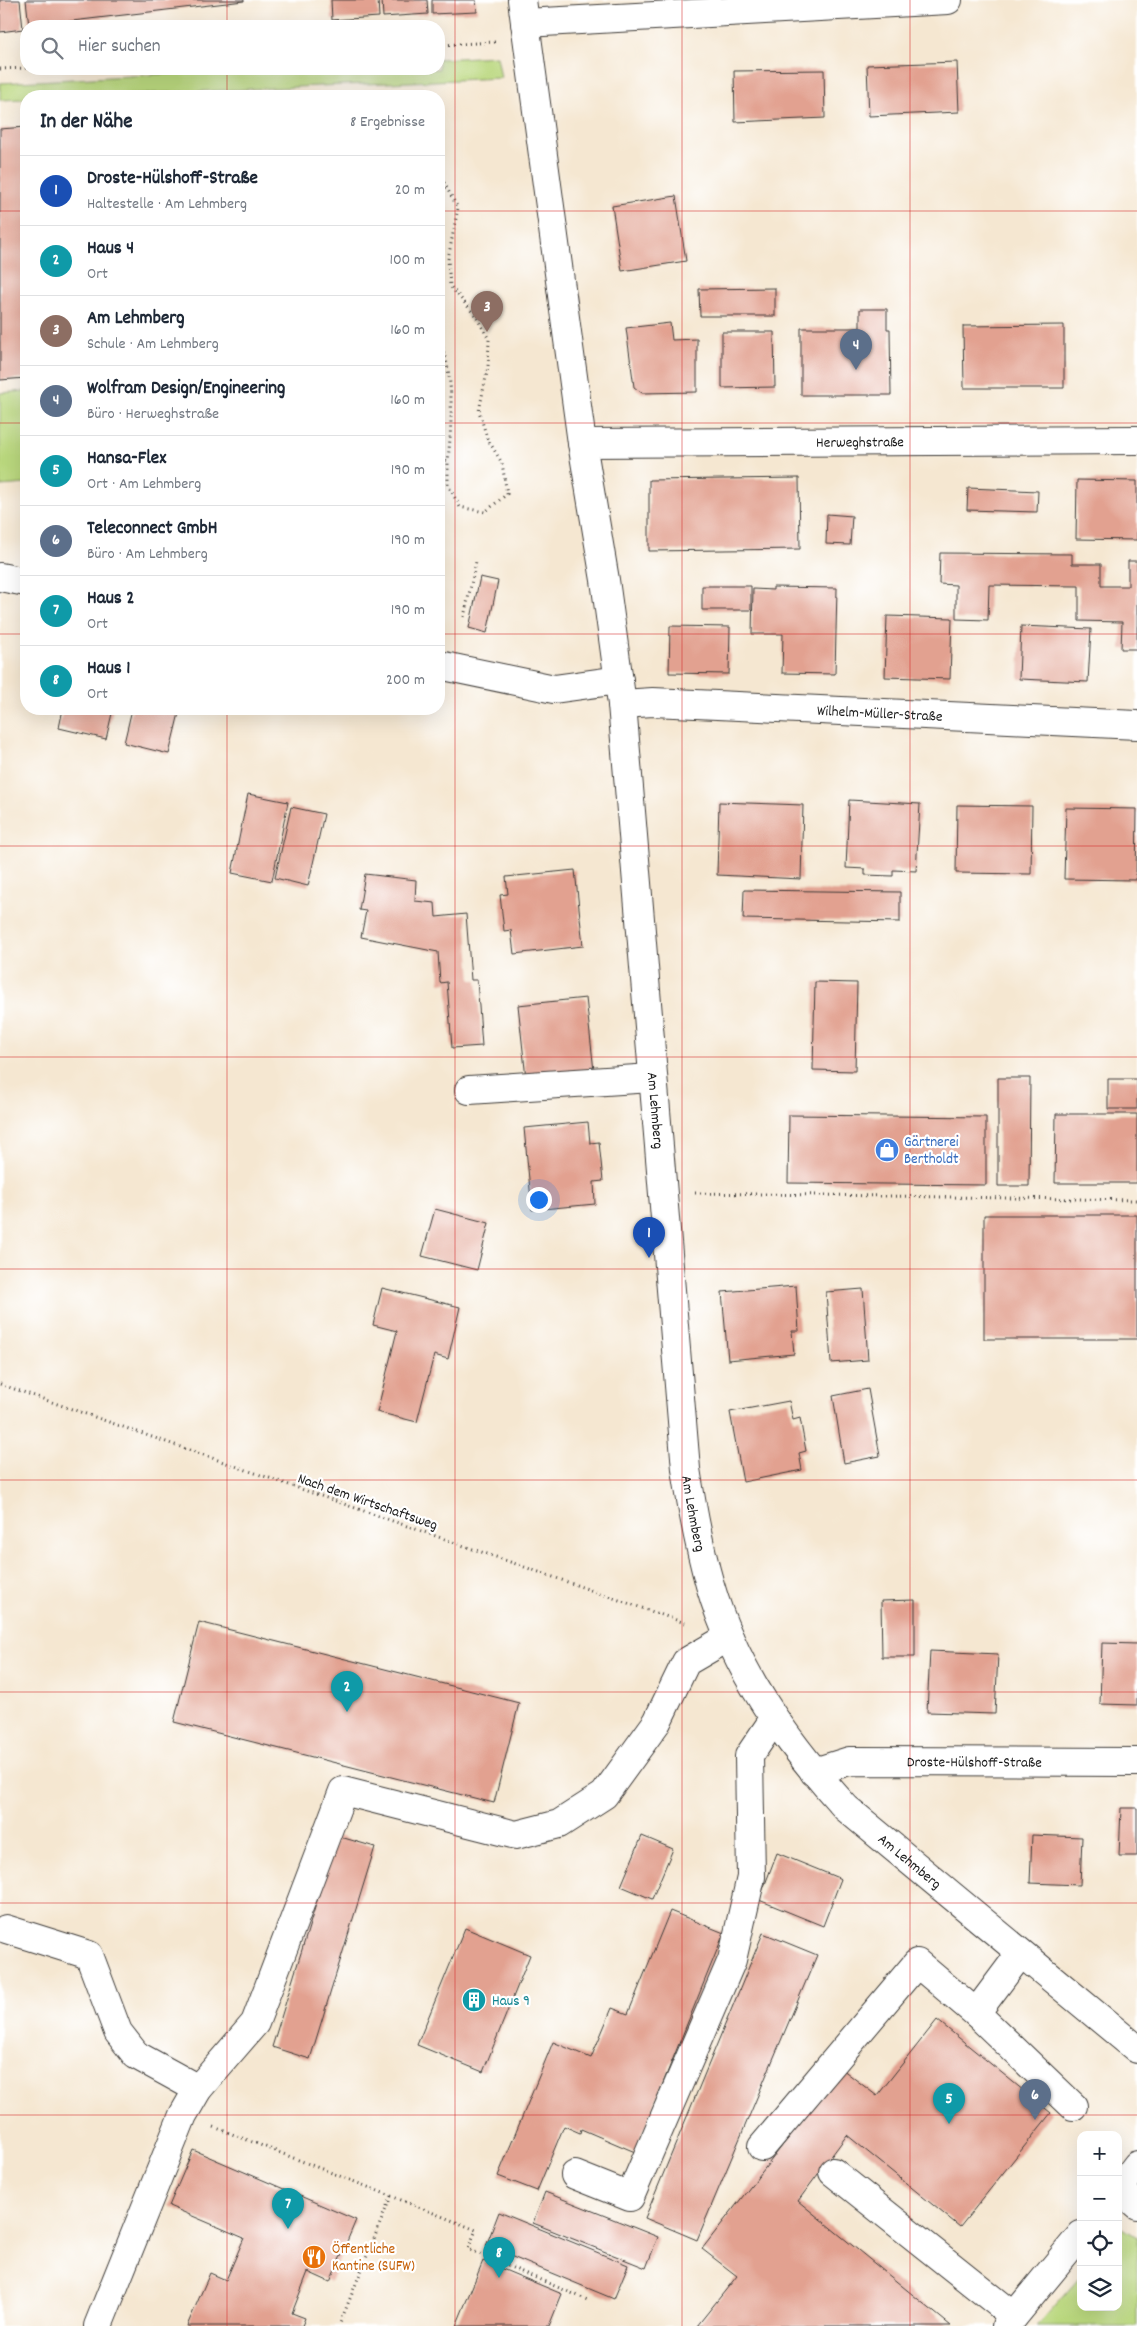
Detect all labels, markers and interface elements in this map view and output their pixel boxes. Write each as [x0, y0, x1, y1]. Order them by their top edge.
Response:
search box [20, 20, 445, 75]
icon: search [38, 34, 66, 62]
text: Hier suchen [78, 34, 161, 61]
text: In der Nähe [40, 108, 132, 138]
text: 8 Ergebnisse [350, 111, 425, 134]
text: Droste-Hülshoff-Straße [87, 166, 258, 193]
text: 1 [54, 179, 58, 202]
text: 20 m [395, 179, 425, 202]
text: Haltestelle · Am Lehmberg [87, 193, 247, 216]
text: Haus 4 [87, 236, 134, 263]
text: 2 [53, 249, 60, 272]
text: 100 m [389, 249, 425, 272]
text: Ort [87, 263, 108, 286]
pin: 3 [471, 291, 503, 332]
text: Am Lehmberg [87, 306, 185, 333]
text: 3 [52, 319, 60, 342]
text: 160 m [390, 319, 425, 342]
pin: 4 [840, 329, 872, 370]
text: Schule · Am Lehmberg [87, 333, 219, 356]
text: Wolfram Design/Engineering [87, 376, 285, 403]
text: 4 [53, 389, 59, 412]
text: 160 m [390, 389, 425, 412]
text: Büro · Herweghstraße [87, 403, 219, 426]
street label: Herweghstraße [816, 432, 904, 455]
text: Hansa-Flex [87, 446, 166, 473]
text: 5 [52, 459, 60, 482]
text: 190 m [391, 459, 425, 482]
text: Ort · Am Lehmberg [87, 473, 201, 496]
text: Teleconnect GmbH [87, 516, 217, 543]
text: 6 [52, 529, 60, 552]
text: 190 m [391, 529, 425, 552]
text: Büro · Am Lehmberg [87, 543, 208, 566]
text: Haus 2 [87, 586, 134, 613]
text: 7 [53, 599, 59, 622]
text: 190 m [391, 599, 425, 622]
text: Ort [87, 613, 108, 636]
text: Haus 1 [87, 656, 130, 683]
text: 8 [53, 669, 59, 692]
text: 200 m [386, 669, 425, 692]
text: Ort [87, 683, 108, 706]
street label: Wilhelm-Müller-Straße [816, 701, 943, 729]
street label: Am Lehmberg [640, 1071, 668, 1150]
place label: Gärtnerei Bertholdt [904, 1132, 959, 1171]
shop icon: Gärtnerei Bertholdt [874, 1137, 900, 1163]
your location [526, 1187, 552, 1213]
pin: 1 [633, 1217, 665, 1258]
street label: Nach dem Wirtschaftsweg [294, 1469, 440, 1537]
street label: Am Lehmberg [674, 1474, 710, 1554]
pin: 2 [331, 1671, 363, 1712]
street label: Droste-Hülshoff-Straße [907, 1752, 1042, 1775]
street label: Am Lehmberg [872, 1830, 946, 1896]
building icon: Haus 9 [461, 1987, 487, 2013]
place label: Haus 9 [492, 1991, 530, 2013]
pin: 6 [1019, 2079, 1051, 2120]
pin: 5 [933, 2083, 965, 2124]
map controls [1077, 2131, 1122, 2311]
button: + [1077, 2131, 1122, 2176]
button: − [1077, 2176, 1122, 2221]
pin: 7 [272, 2188, 304, 2229]
button: locate [1077, 2221, 1122, 2266]
pin: 8 [483, 2237, 515, 2278]
place label: Öffentliche Kantine (SUFW) [332, 2239, 415, 2278]
restaurant icon: Öffentliche Kantine (SUFW) [301, 2244, 327, 2270]
button: layers [1077, 2266, 1122, 2311]

